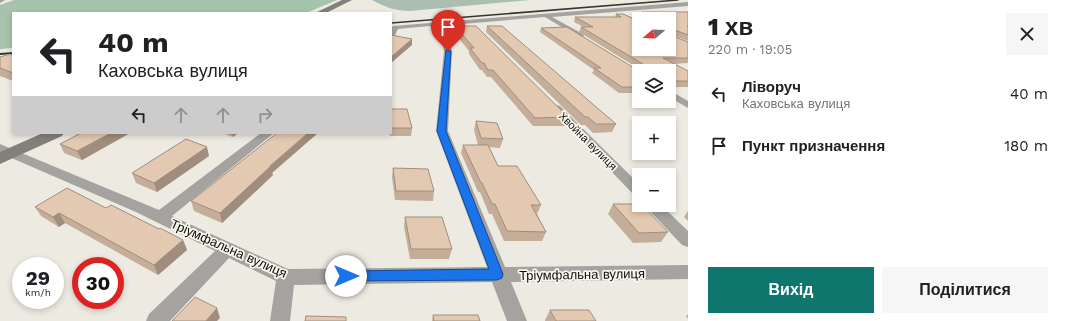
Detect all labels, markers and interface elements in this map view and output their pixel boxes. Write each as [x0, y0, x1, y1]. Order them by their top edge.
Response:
pin [431, 10, 465, 51]
north arrow [632, 12, 676, 56]
map controls [632, 12, 676, 212]
text: 1 хв [708, 13, 753, 41]
button: close [1006, 13, 1048, 55]
icon: arrive [437, 16, 459, 38]
text: 40 m [98, 26, 168, 59]
icon: left [32, 28, 84, 80]
text: 220 m · 19:05 [708, 42, 792, 57]
text: Каховська вулиця [98, 60, 248, 81]
button: layers [632, 64, 676, 108]
text: Ліворуч [742, 78, 801, 96]
icon: left [708, 83, 730, 105]
text: 40 m [1010, 85, 1048, 103]
text: Каховська вулиця [742, 96, 850, 111]
icon: left [128, 104, 150, 126]
icon: ahead [170, 104, 192, 126]
icon: ahead [212, 104, 234, 126]
icon: right [254, 104, 276, 126]
street label: Хвойна вулиця [556, 110, 619, 173]
button: + [632, 116, 676, 160]
icon: arrive [708, 135, 730, 157]
text: Пункт призначення [742, 137, 885, 155]
text: 180 m [1004, 137, 1048, 155]
button: − [632, 168, 676, 212]
street label: Тріумфальна вулиця [168, 216, 289, 281]
position arrow [325, 255, 367, 297]
speed limit sign: 30 [72, 257, 124, 309]
text: 29 [26, 266, 50, 290]
street label: Тріумфальна вулиця [519, 266, 645, 283]
button: Вихід [708, 267, 874, 313]
button: Поділитися [882, 267, 1048, 313]
text: km/h [25, 287, 51, 298]

